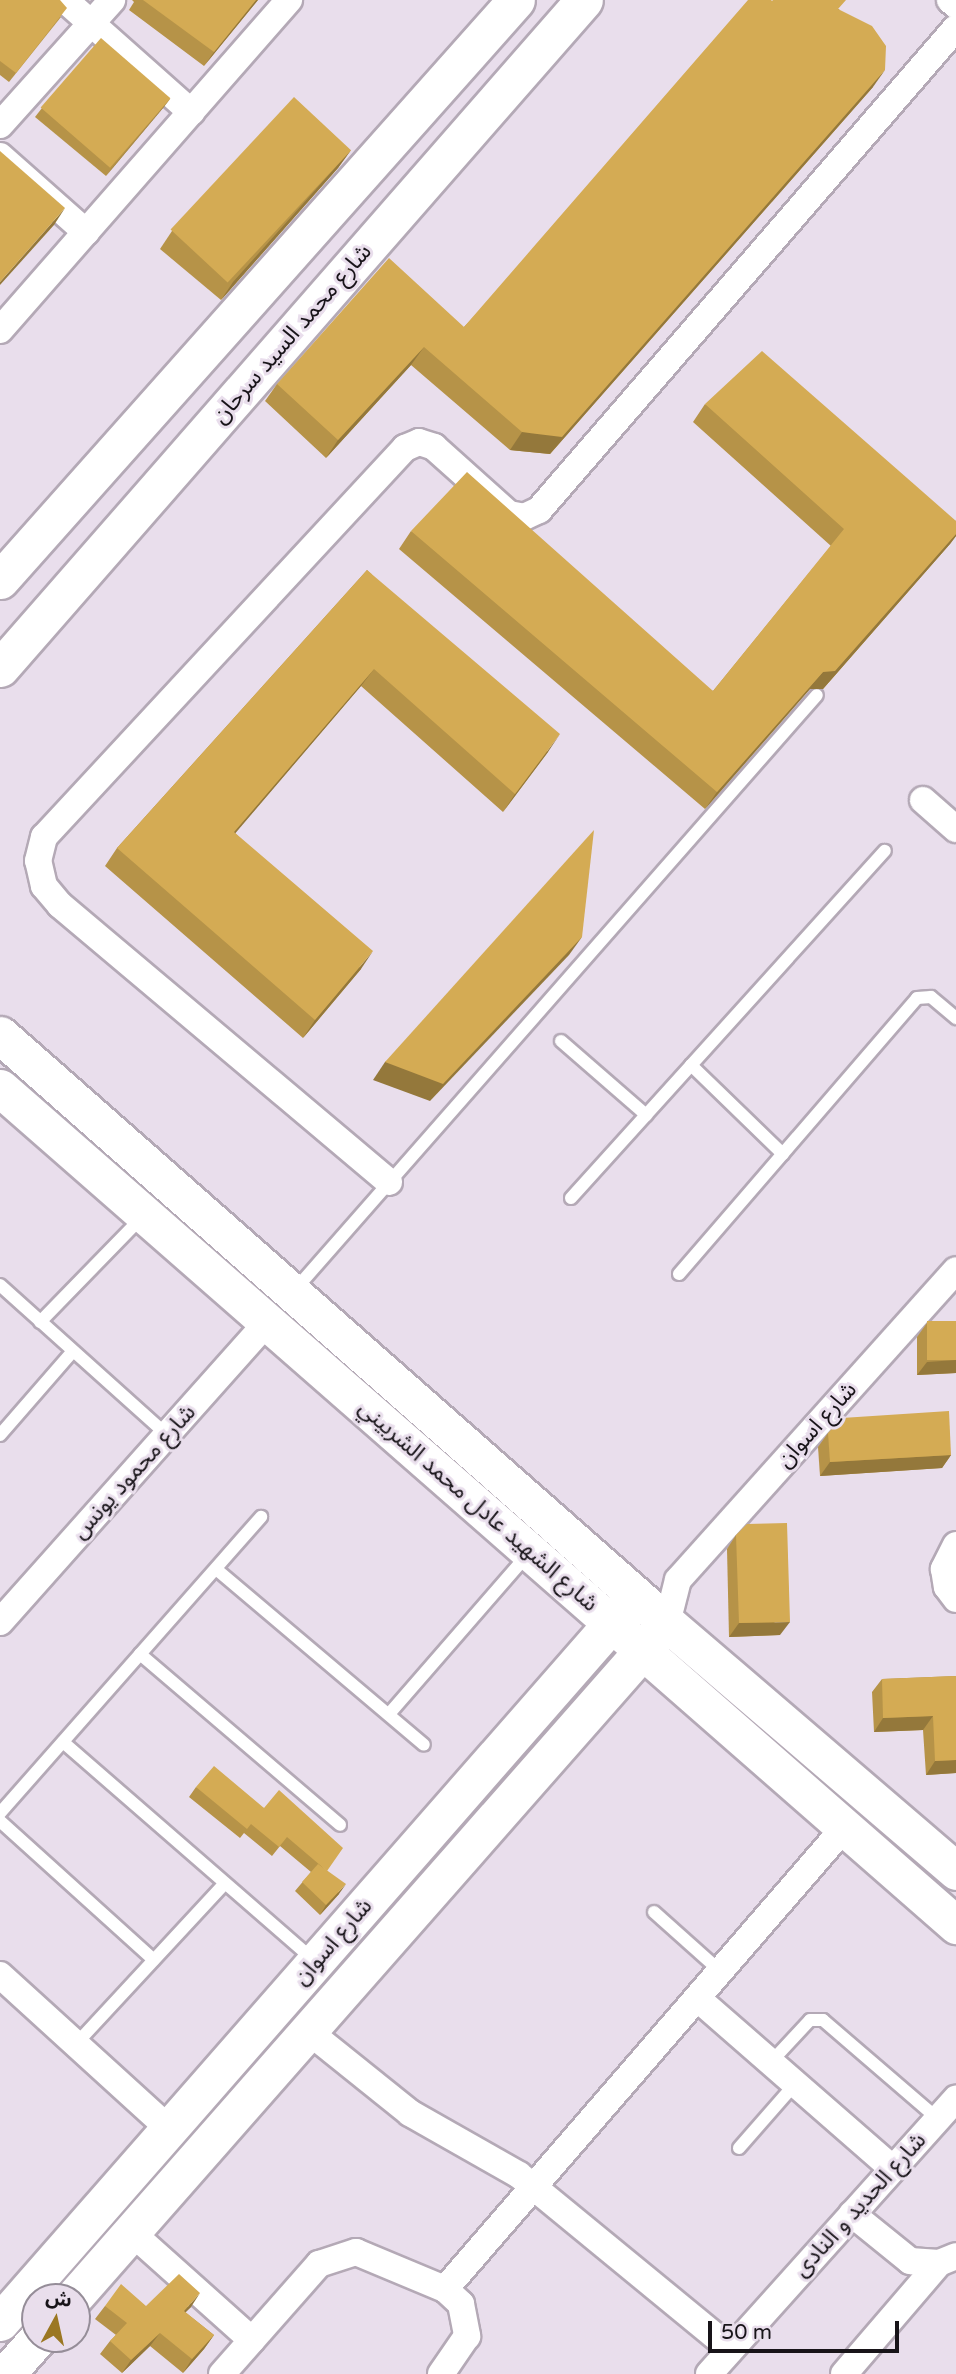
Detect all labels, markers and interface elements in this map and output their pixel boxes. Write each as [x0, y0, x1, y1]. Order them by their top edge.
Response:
street label: شارع محمد السيد سرحان [206, 239, 378, 429]
street label: شارع اسوان [771, 1376, 863, 1474]
street label: شارع الشهيد عادل محمد الشربيني [352, 1394, 604, 1618]
street label: شارع محمود يونس [66, 1399, 202, 1545]
street label: شارع اسوان [288, 1893, 378, 1991]
street label: شارع الحديد و النادى [788, 2127, 932, 2283]
north arrow [21, 2283, 91, 2353]
text: ش [44, 2286, 73, 2312]
scale bar [711, 2308, 902, 2352]
text: 50 m [721, 2320, 772, 2345]

